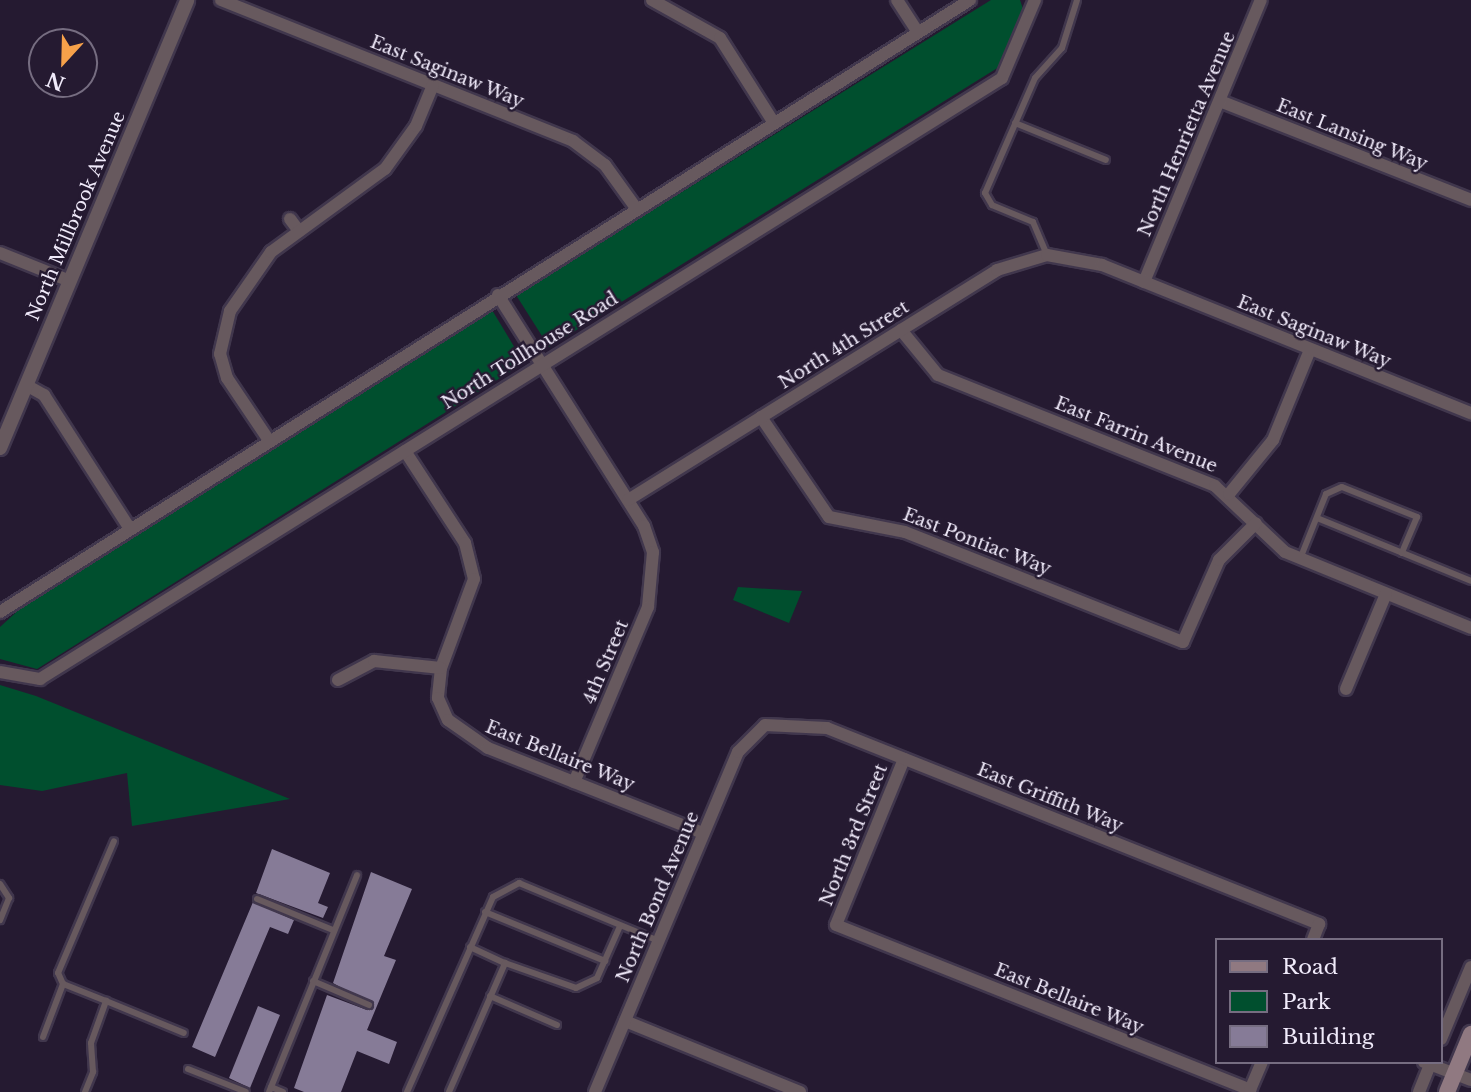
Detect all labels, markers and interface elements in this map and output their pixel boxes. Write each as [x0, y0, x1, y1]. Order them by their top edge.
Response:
north arrow [28, 28, 98, 98]
street label: North Henrietta Avenue [1134, 28, 1240, 240]
street label: East Saginaw Way [367, 31, 527, 113]
text: N [43, 67, 68, 95]
street label: East Lansing Way [1273, 95, 1431, 175]
street label: North Millbrook Avenue [22, 108, 130, 324]
street label: North Tollhouse Road [438, 288, 622, 414]
street label: East Saginaw Way [1234, 291, 1394, 373]
street label: North 4th Street [775, 296, 913, 394]
street label: East Farrin Avenue [1051, 392, 1221, 478]
street label: East Pontiac Way [900, 504, 1054, 580]
street label: 4th Street [579, 617, 633, 707]
street label: East Bellaire Way [482, 716, 638, 796]
street label: East Griffith Way [974, 759, 1126, 837]
street label: North 3rd Street [816, 761, 892, 909]
street label: North Bond Avenue [612, 808, 704, 986]
legend [1216, 938, 1443, 1064]
text: Road [1282, 954, 1338, 980]
street label: East Bellaire Way [991, 959, 1147, 1039]
text: Park [1282, 989, 1331, 1015]
text: Building [1282, 1024, 1374, 1050]

